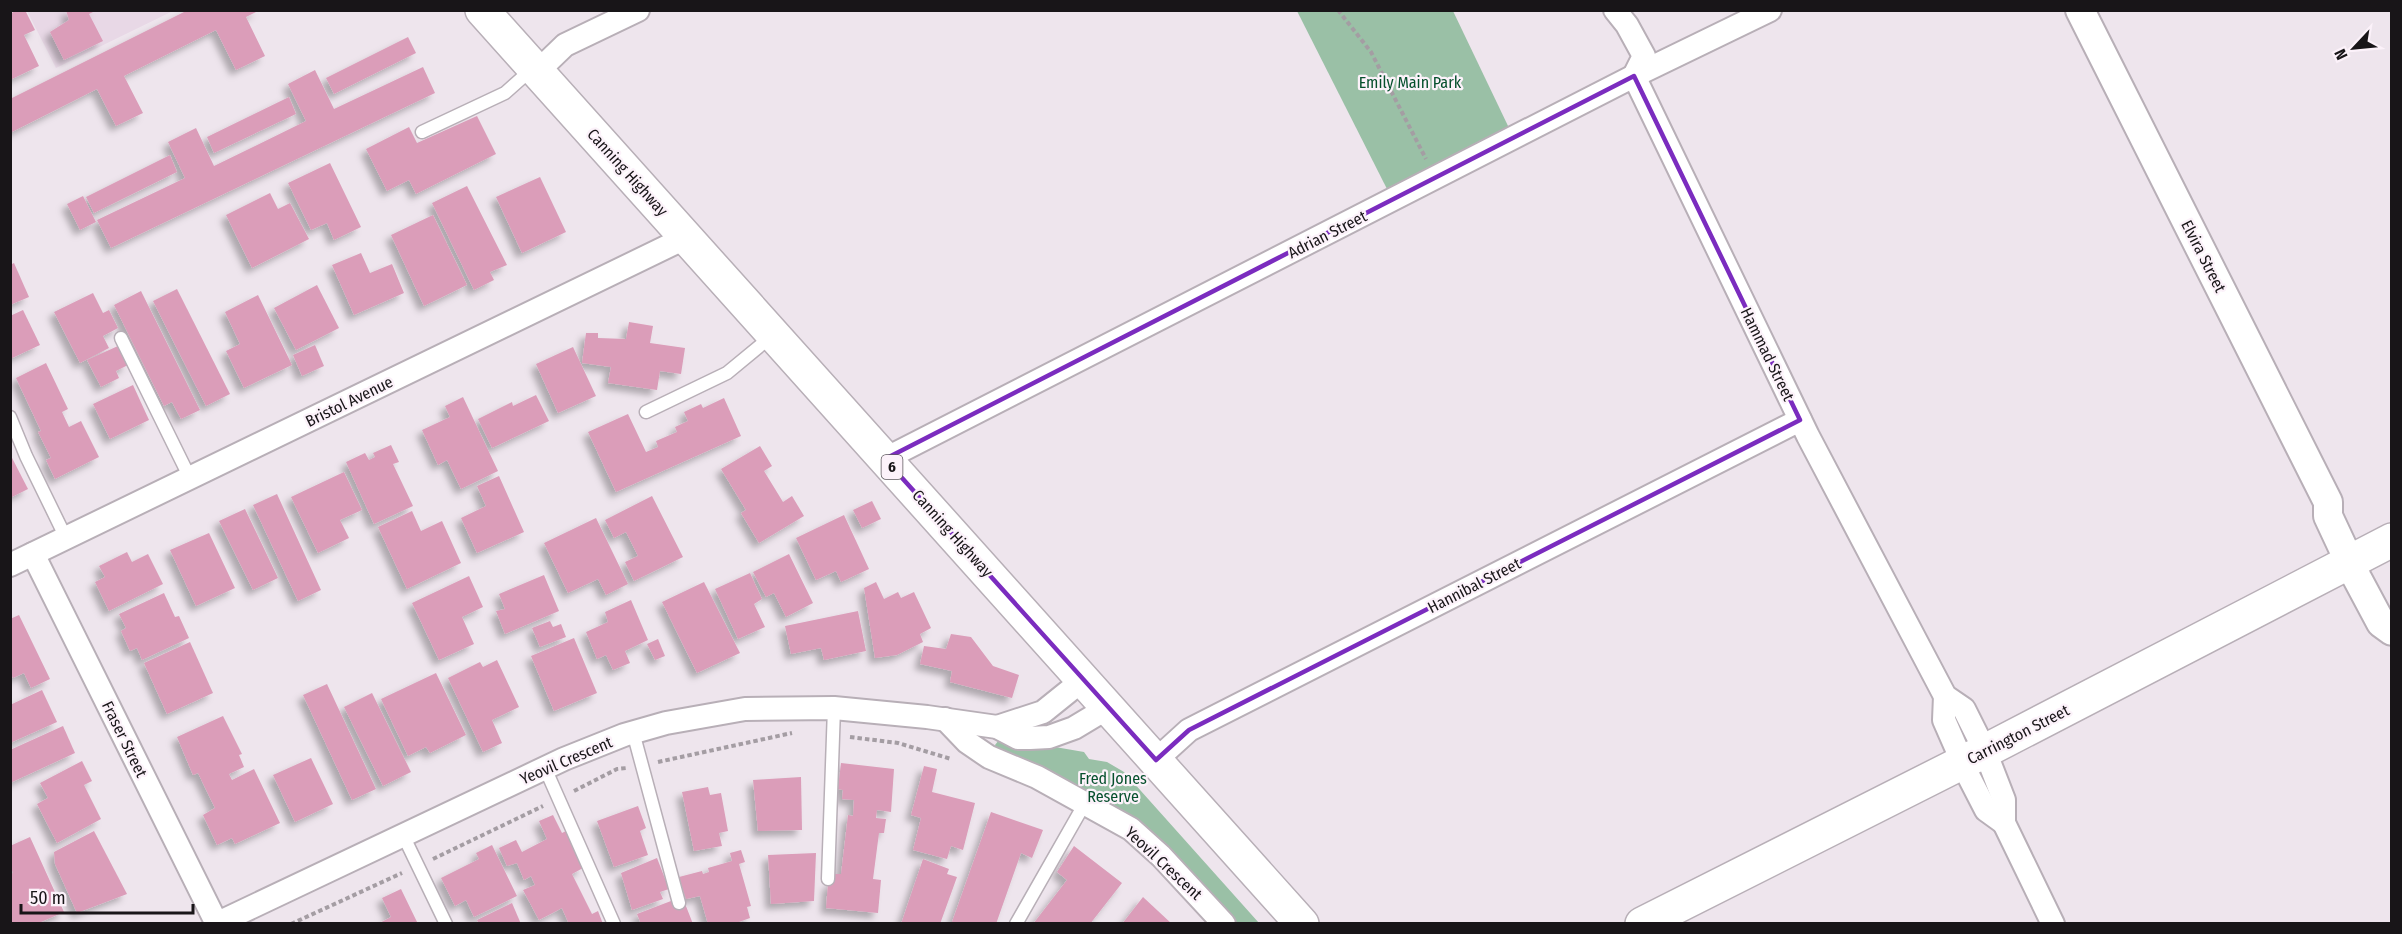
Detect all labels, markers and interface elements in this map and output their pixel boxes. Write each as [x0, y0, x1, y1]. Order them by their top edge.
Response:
north arrow [2324, 18, 2384, 78]
text: N [2330, 46, 2352, 63]
park label: Emily Main Park [1359, 73, 1462, 92]
street label: Canning Highway [583, 125, 672, 221]
street label: Adrian Street [1285, 206, 1371, 262]
street label: Elvira Street [2177, 217, 2230, 296]
street label: Hammad Street [1737, 304, 1799, 405]
street label: Bristol Avenue [303, 372, 396, 431]
road number: 6 [882, 455, 902, 479]
street label: Canning Highway [908, 486, 997, 582]
street label: Hannibal Street [1425, 554, 1525, 617]
street label: Fraser Street [98, 698, 152, 781]
street label: Carrington Street [1964, 700, 2073, 768]
street label: Yeovil Crescent [517, 732, 616, 788]
park label: Fred Jones Reserve [1079, 769, 1147, 806]
street label: Yeovil Crescent [1121, 823, 1207, 904]
scale bar [21, 877, 194, 915]
text: 50 m [30, 887, 66, 909]

